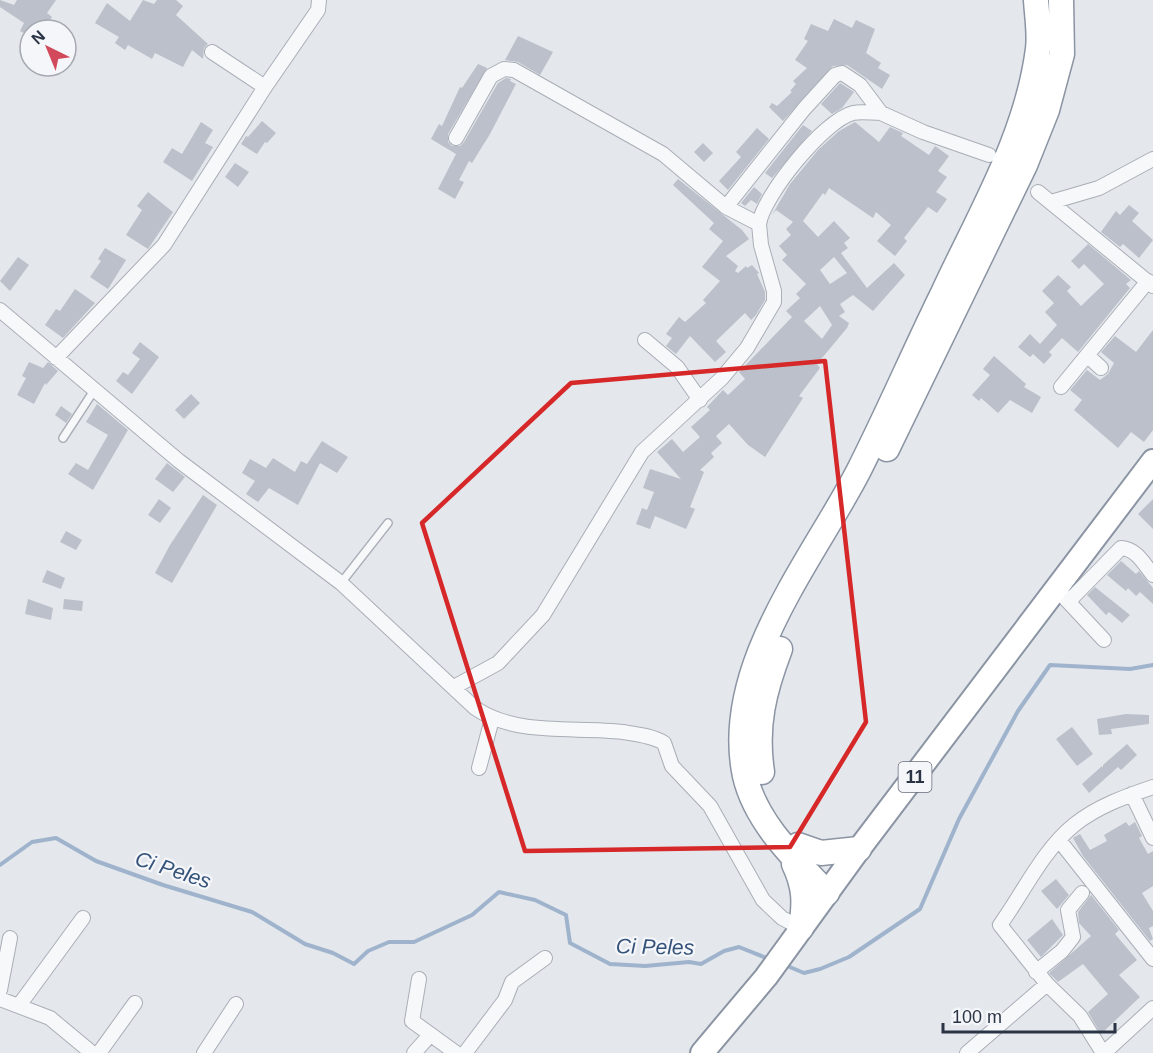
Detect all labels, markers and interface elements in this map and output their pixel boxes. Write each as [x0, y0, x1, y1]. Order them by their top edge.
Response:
north arrow [18, 18, 78, 78]
text: N [28, 27, 48, 48]
road number: 11 [898, 762, 932, 792]
water label: Ci Peles [132, 847, 214, 893]
water label: Ci Peles [616, 934, 695, 959]
scale bar [943, 996, 1116, 1034]
text: 100 m [952, 1007, 1002, 1027]

